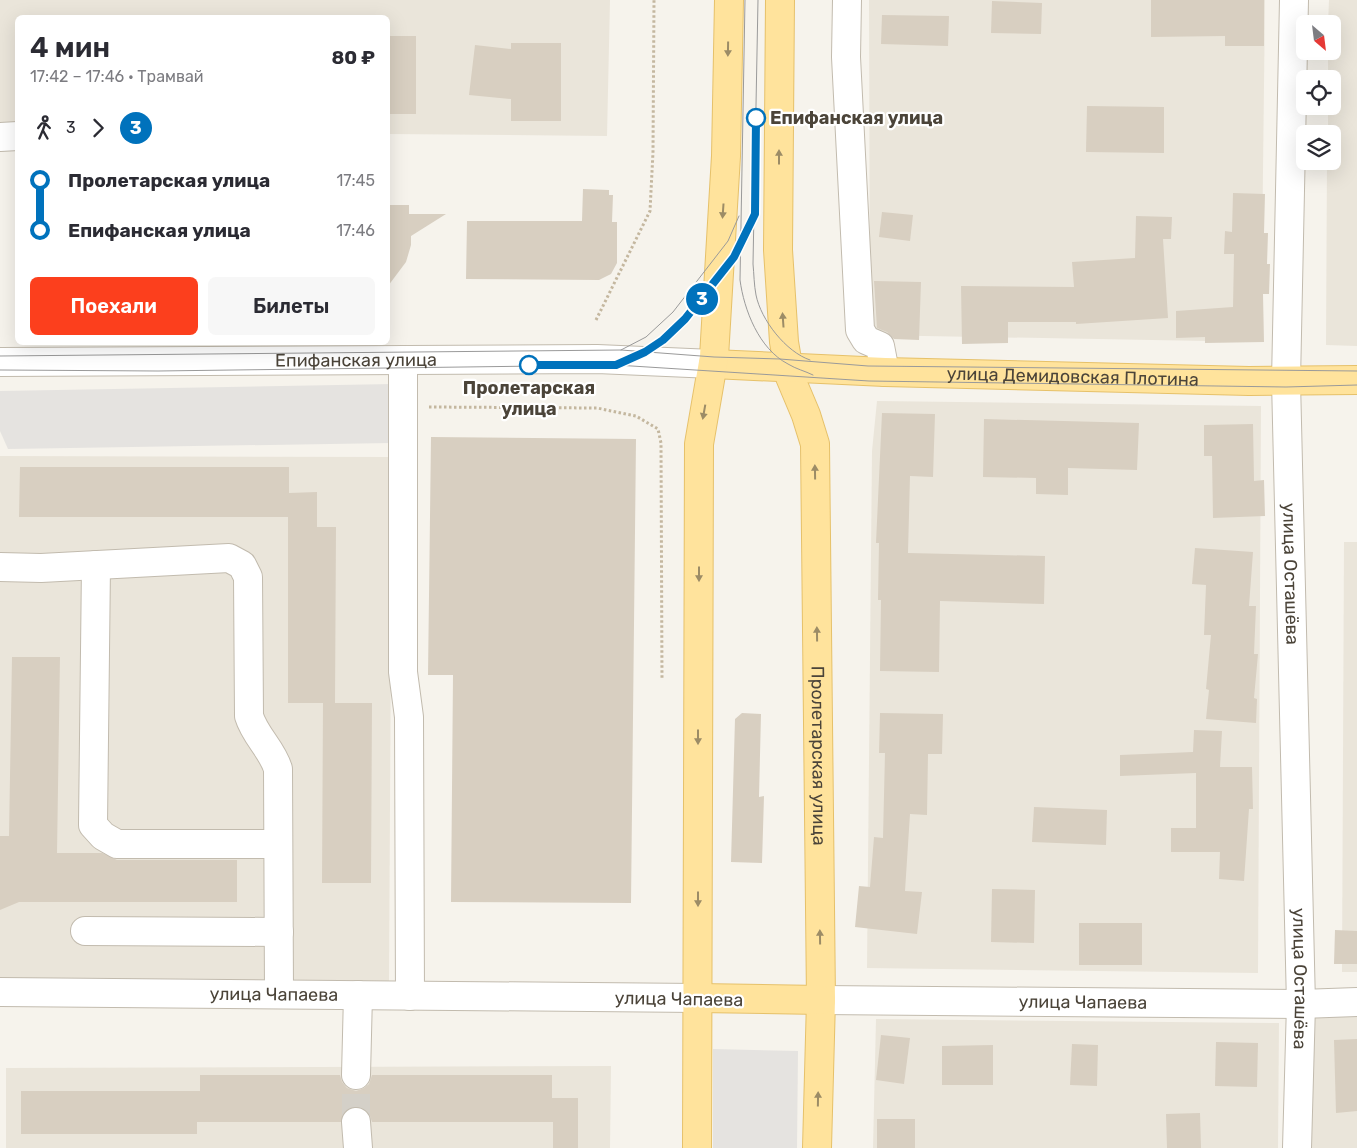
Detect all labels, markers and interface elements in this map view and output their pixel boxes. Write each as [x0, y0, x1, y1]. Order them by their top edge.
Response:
north arrow [1296, 15, 1341, 60]
map controls [1296, 15, 1341, 170]
text: 4 мин [30, 31, 110, 64]
one-way arrow [724, 41, 732, 57]
text: 80 ₽ [331, 46, 375, 69]
text: 17:42 – 17:46 · Трамвай [30, 67, 203, 86]
button: locate [1296, 70, 1341, 115]
place label: Епифанская улица [770, 107, 943, 129]
marker: Епифанская улица [746, 108, 766, 128]
icon: walk [30, 114, 58, 142]
icon: forward [84, 114, 112, 142]
text: 3 [130, 117, 142, 139]
text: 3 [66, 118, 76, 137]
button: layers [1296, 125, 1341, 170]
one-way arrow [775, 149, 783, 165]
text: Пролетарская улица [68, 169, 270, 192]
text: 17:45 [336, 171, 375, 190]
one-way arrow [719, 203, 727, 219]
text: Епифанская улица [68, 219, 251, 242]
text: 17:46 [336, 221, 375, 240]
button: Поехали [30, 277, 198, 335]
button: Билеты [208, 277, 375, 335]
line badge: 3 [686, 283, 718, 315]
text: 3 [696, 288, 708, 310]
one-way arrow [778, 311, 786, 327]
street label: Епифанская улица [275, 349, 437, 372]
marker: Пролетарская улица [519, 355, 539, 375]
street label: улица Демидовская Плотина [946, 363, 1199, 391]
place label: Пролетарская улица [463, 377, 595, 420]
one-way arrow [700, 405, 708, 421]
one-way arrow [811, 464, 819, 480]
street label: улица Осташёва [1278, 503, 1303, 645]
one-way arrow [694, 567, 702, 583]
one-way arrow [813, 626, 821, 642]
street label: Пролетарская улица [806, 666, 830, 846]
one-way arrow [694, 729, 702, 745]
one-way arrow [694, 892, 702, 908]
street label: улица Осташёва [1288, 908, 1312, 1050]
one-way arrow [816, 929, 824, 945]
street label: улица Чапаева [210, 983, 338, 1006]
street label: улица Чапаева [615, 987, 743, 1011]
street label: улица Чапаева [1019, 991, 1147, 1014]
one-way arrow [814, 1091, 822, 1107]

